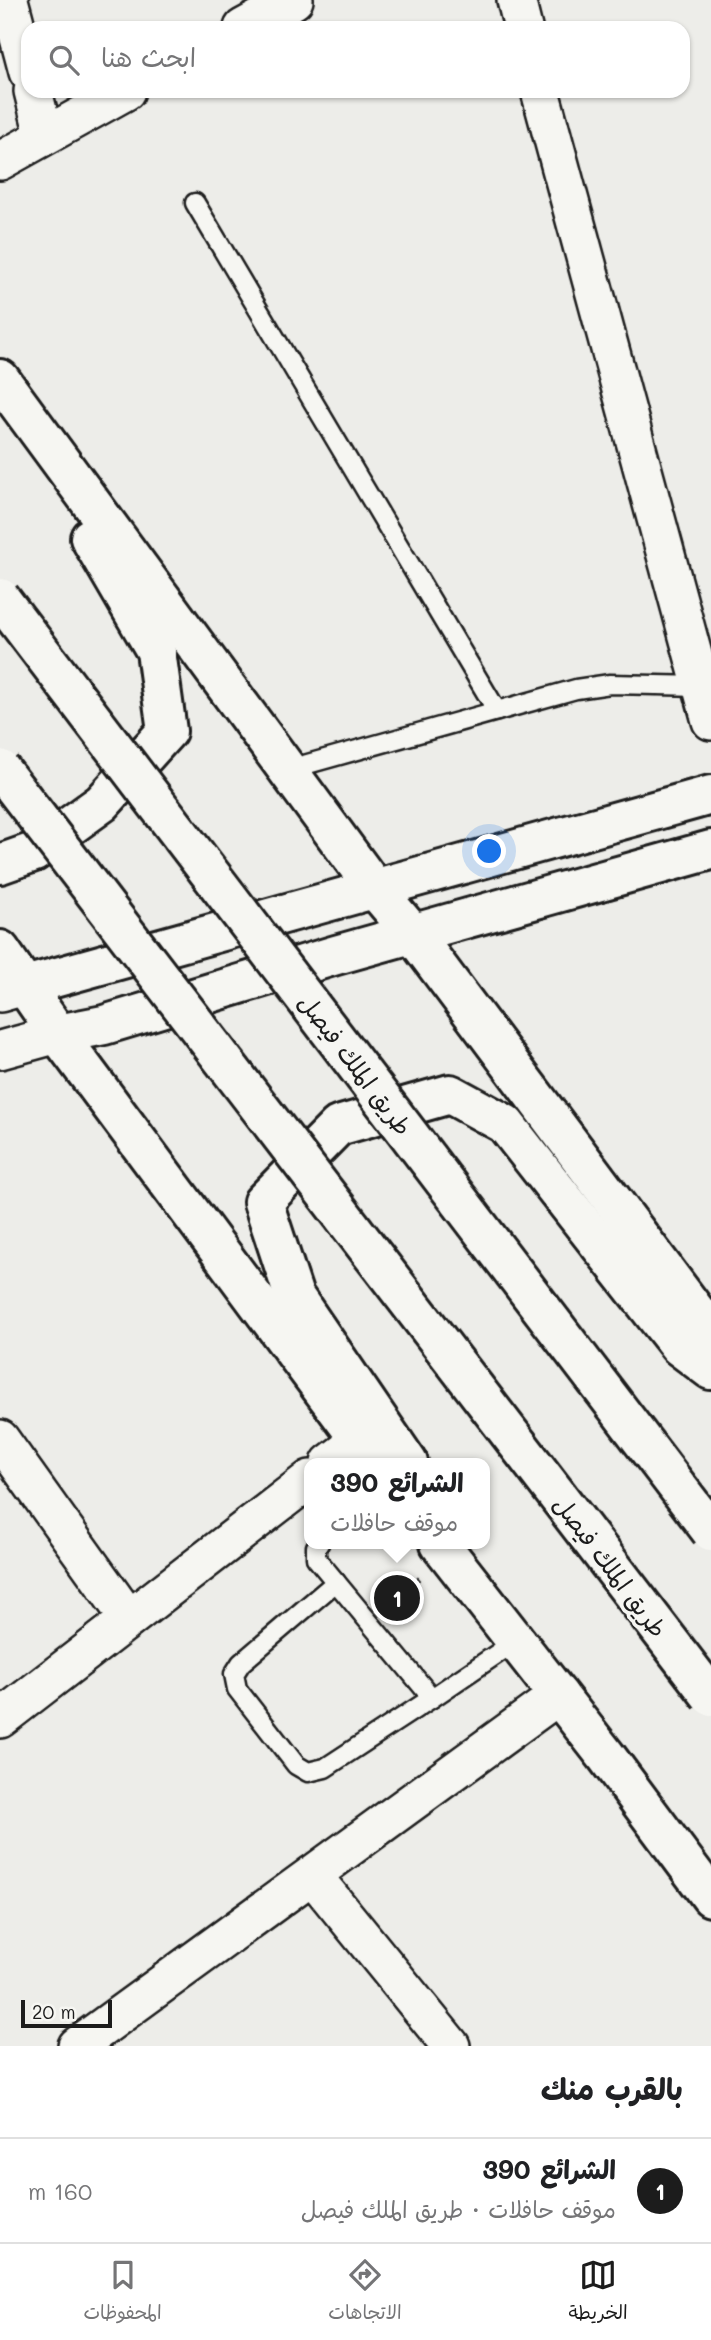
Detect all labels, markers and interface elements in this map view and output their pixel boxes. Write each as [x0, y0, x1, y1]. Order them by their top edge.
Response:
search box [21, 21, 690, 98]
text: ابحث هنا [101, 40, 196, 74]
icon: search [45, 41, 83, 79]
your location [472, 834, 506, 868]
street label: طريق الملك فيصل [293, 987, 419, 1141]
popup [304, 1458, 490, 1549]
text: الشرائع 390 [330, 1465, 464, 1499]
street label: طريق الملك فيصل [548, 1489, 674, 1643]
text: موقف حافلات [330, 1507, 458, 1537]
pin: 1 [374, 1572, 420, 1624]
scale bar [21, 1997, 112, 2029]
text: 20 m [32, 1999, 76, 2024]
text: بالقرب منك [541, 2068, 683, 2108]
text: الشرائع 390 [482, 2152, 616, 2186]
text: 160 m [28, 2176, 92, 2206]
text: 1 [655, 2176, 665, 2206]
text: موقف حافلات · طريق الملك فيصل [301, 2194, 616, 2224]
tab: المحفوظات [83, 2256, 162, 2329]
tab: الاتجاهات [328, 2256, 402, 2329]
tab: الخريطة [568, 2256, 628, 2329]

